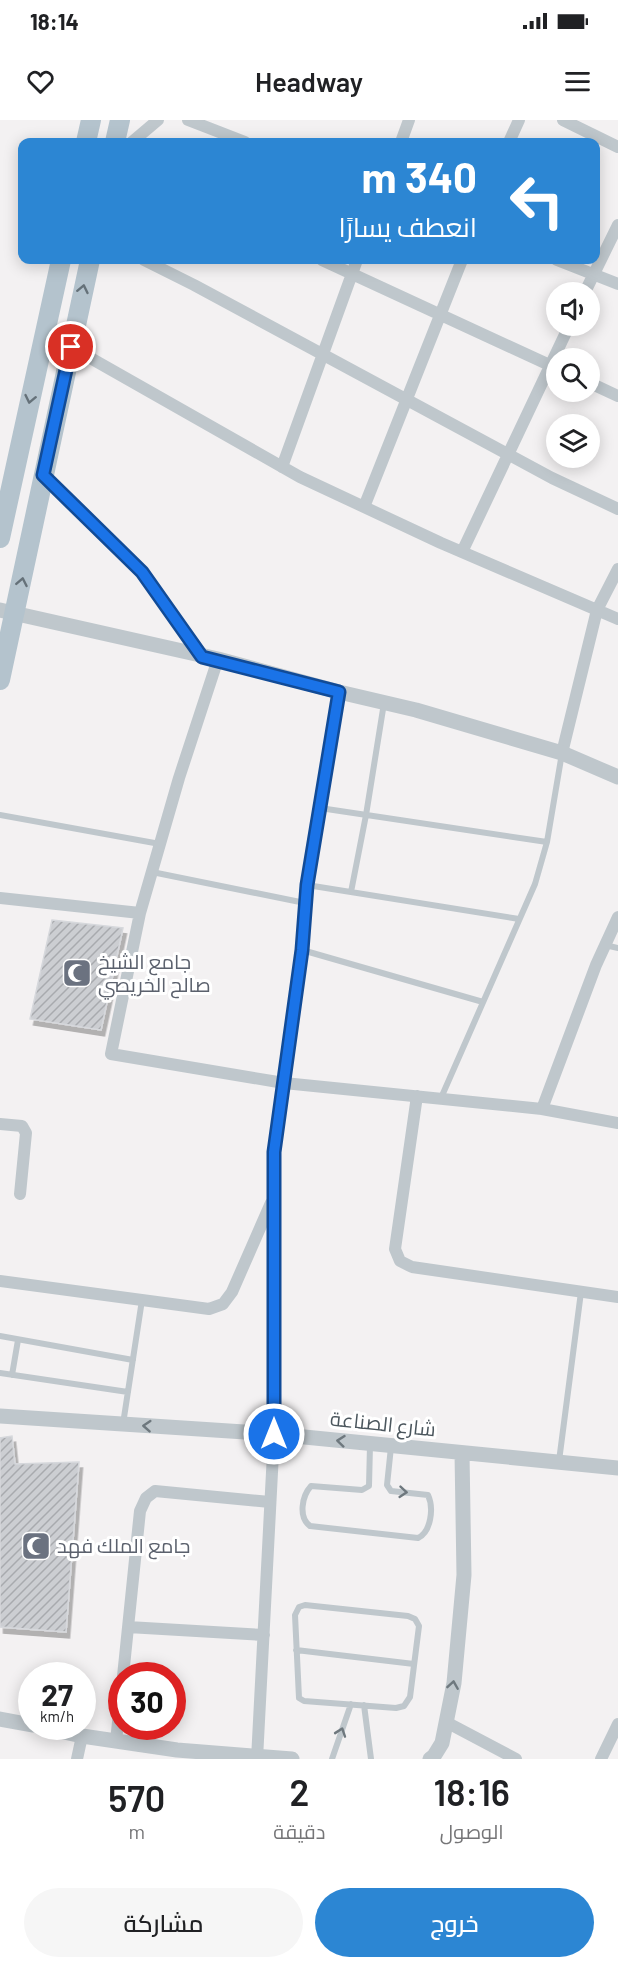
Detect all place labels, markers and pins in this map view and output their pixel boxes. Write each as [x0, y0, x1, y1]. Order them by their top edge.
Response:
pin [45, 321, 96, 372]
place label: جامع الشيخ صالح الخريصي [98, 949, 211, 1000]
mosque icon: جامع الشيخ صالح الخريصي [61, 957, 93, 989]
mosque icon: جامع الملك فهد [20, 1530, 52, 1562]
place label: جامع الملك فهد [57, 1533, 190, 1560]

